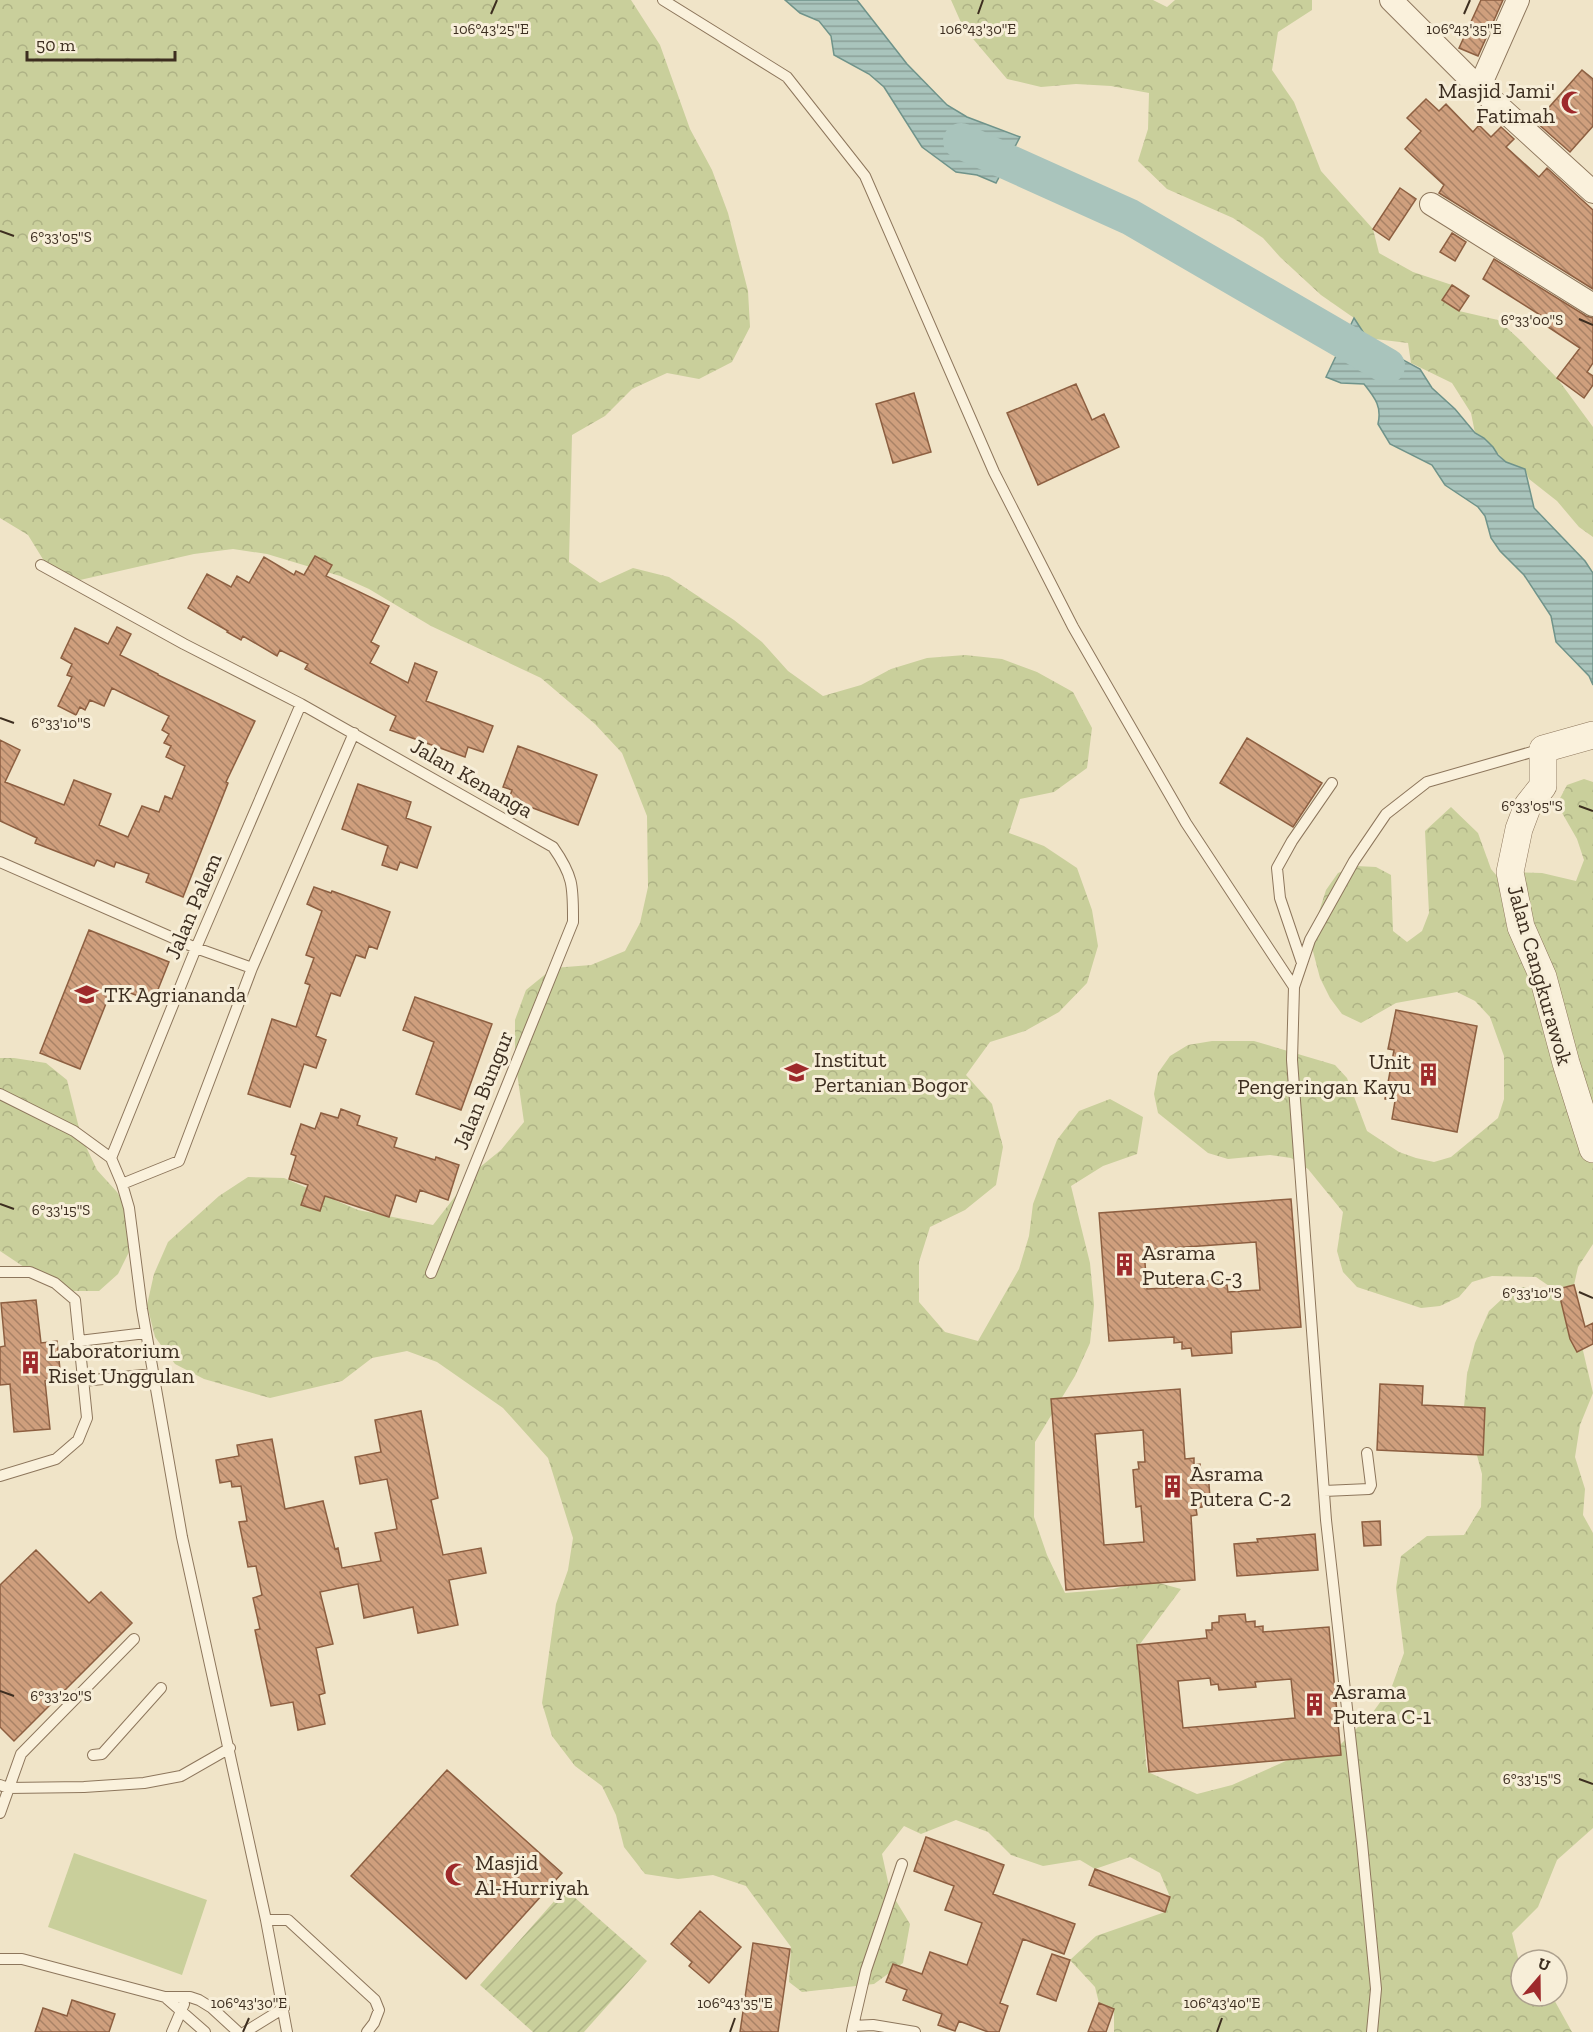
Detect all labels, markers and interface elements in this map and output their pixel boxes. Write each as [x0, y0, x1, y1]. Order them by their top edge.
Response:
text: 106°43'25"E [453, 20, 529, 38]
text: 106°43'30"E [940, 20, 1016, 38]
text: 106°43'35"E [1426, 20, 1502, 38]
scale bar [27, 24, 176, 62]
text: 50 m [36, 34, 76, 56]
place label: Masjid Jami' Fatimah [1438, 77, 1556, 129]
mosque icon: Masjid Jami' Fatimah [1560, 90, 1586, 116]
text: 6°33'05"S [30, 228, 92, 246]
text: 6°33'00"S [1501, 311, 1563, 329]
text: 6°33'10"S [31, 714, 91, 732]
street label: Jalan Kenanga [406, 732, 538, 824]
text: 6°33'05"S [1501, 797, 1563, 815]
street label: Jalan Palem [159, 849, 227, 963]
street label: Jalan Cangkurawok [1501, 882, 1579, 1069]
school or university icon: TK Agriananda [73, 981, 99, 1007]
place label: TK Agriananda [104, 981, 247, 1008]
street label: Jalan Bungur [447, 1027, 519, 1153]
place label: Institut Pertanian Bogor [814, 1046, 969, 1098]
place label: Unit Pengeringan Kayu [1237, 1048, 1412, 1100]
school or university icon: Institut Pertanian Bogor [783, 1059, 809, 1085]
building icon: Unit Pengeringan Kayu [1416, 1061, 1442, 1087]
text: 6°33'15"S [32, 1201, 90, 1219]
place label: Asrama Putera C-3 [1142, 1239, 1243, 1291]
building icon: Asrama Putera C-3 [1111, 1252, 1137, 1278]
text: 6°33'10"S [1502, 1284, 1562, 1302]
place label: Laboratorium Riset Unggulan [48, 1337, 195, 1389]
building icon: Laboratorium Riset Unggulan [17, 1350, 43, 1376]
place label: Asrama Putera C-2 [1190, 1460, 1291, 1512]
building icon: Asrama Putera C-2 [1159, 1473, 1185, 1499]
place label: Asrama Putera C-1 [1333, 1678, 1432, 1730]
text: 6°33'20"S [30, 1687, 92, 1705]
building icon: Asrama Putera C-1 [1302, 1691, 1328, 1717]
text: 6°33'15"S [1503, 1770, 1561, 1788]
place label: Masjid Al-Hurriyah [475, 1849, 590, 1901]
mosque icon: Masjid Al-Hurriyah [444, 1862, 470, 1888]
north arrow [1509, 1948, 1569, 2008]
text: U [1535, 1953, 1553, 1975]
text: 106°43'30"E [211, 1994, 287, 2012]
text: 106°43'35"E [697, 1994, 773, 2012]
text: 106°43'40"E [1184, 1994, 1260, 2012]

